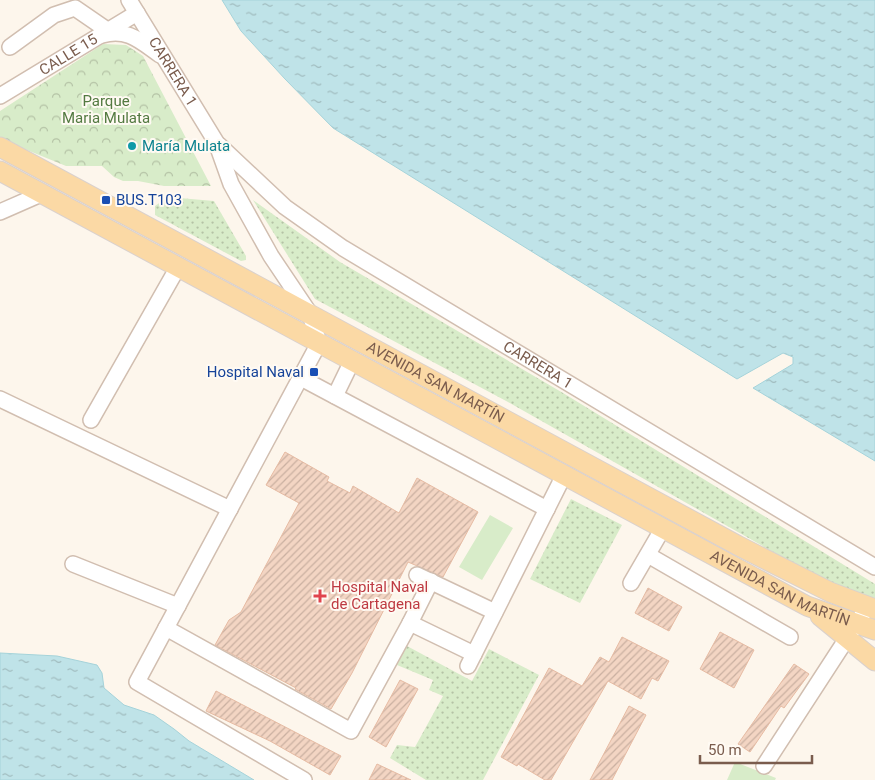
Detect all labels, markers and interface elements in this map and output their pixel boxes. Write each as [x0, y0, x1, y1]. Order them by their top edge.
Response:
street label: CALLE 15 [36, 30, 101, 79]
street label: CARRERA 1 [145, 34, 201, 110]
park label: Parque Maria Mulata [62, 92, 150, 127]
place label: María Mulata [142, 137, 230, 155]
marker: María Mulata [126, 140, 138, 152]
place label: BUS.T103 [116, 191, 182, 209]
marker: BUS.T103 [100, 194, 112, 206]
street label: CARRERA 1 [500, 337, 576, 393]
street label: AVENIDA SAN MARTÍN [364, 338, 508, 427]
place label: Hospital Naval [207, 363, 304, 381]
marker: Hospital Naval [308, 366, 320, 378]
street label: AVENIDA SAN MARTÍN [707, 546, 853, 630]
place label: Hospital Naval de Cartagena [331, 578, 428, 613]
marker: Hospital Naval de Cartagena [313, 589, 327, 603]
scale bar [700, 732, 812, 764]
text: 50 m [708, 741, 742, 759]

